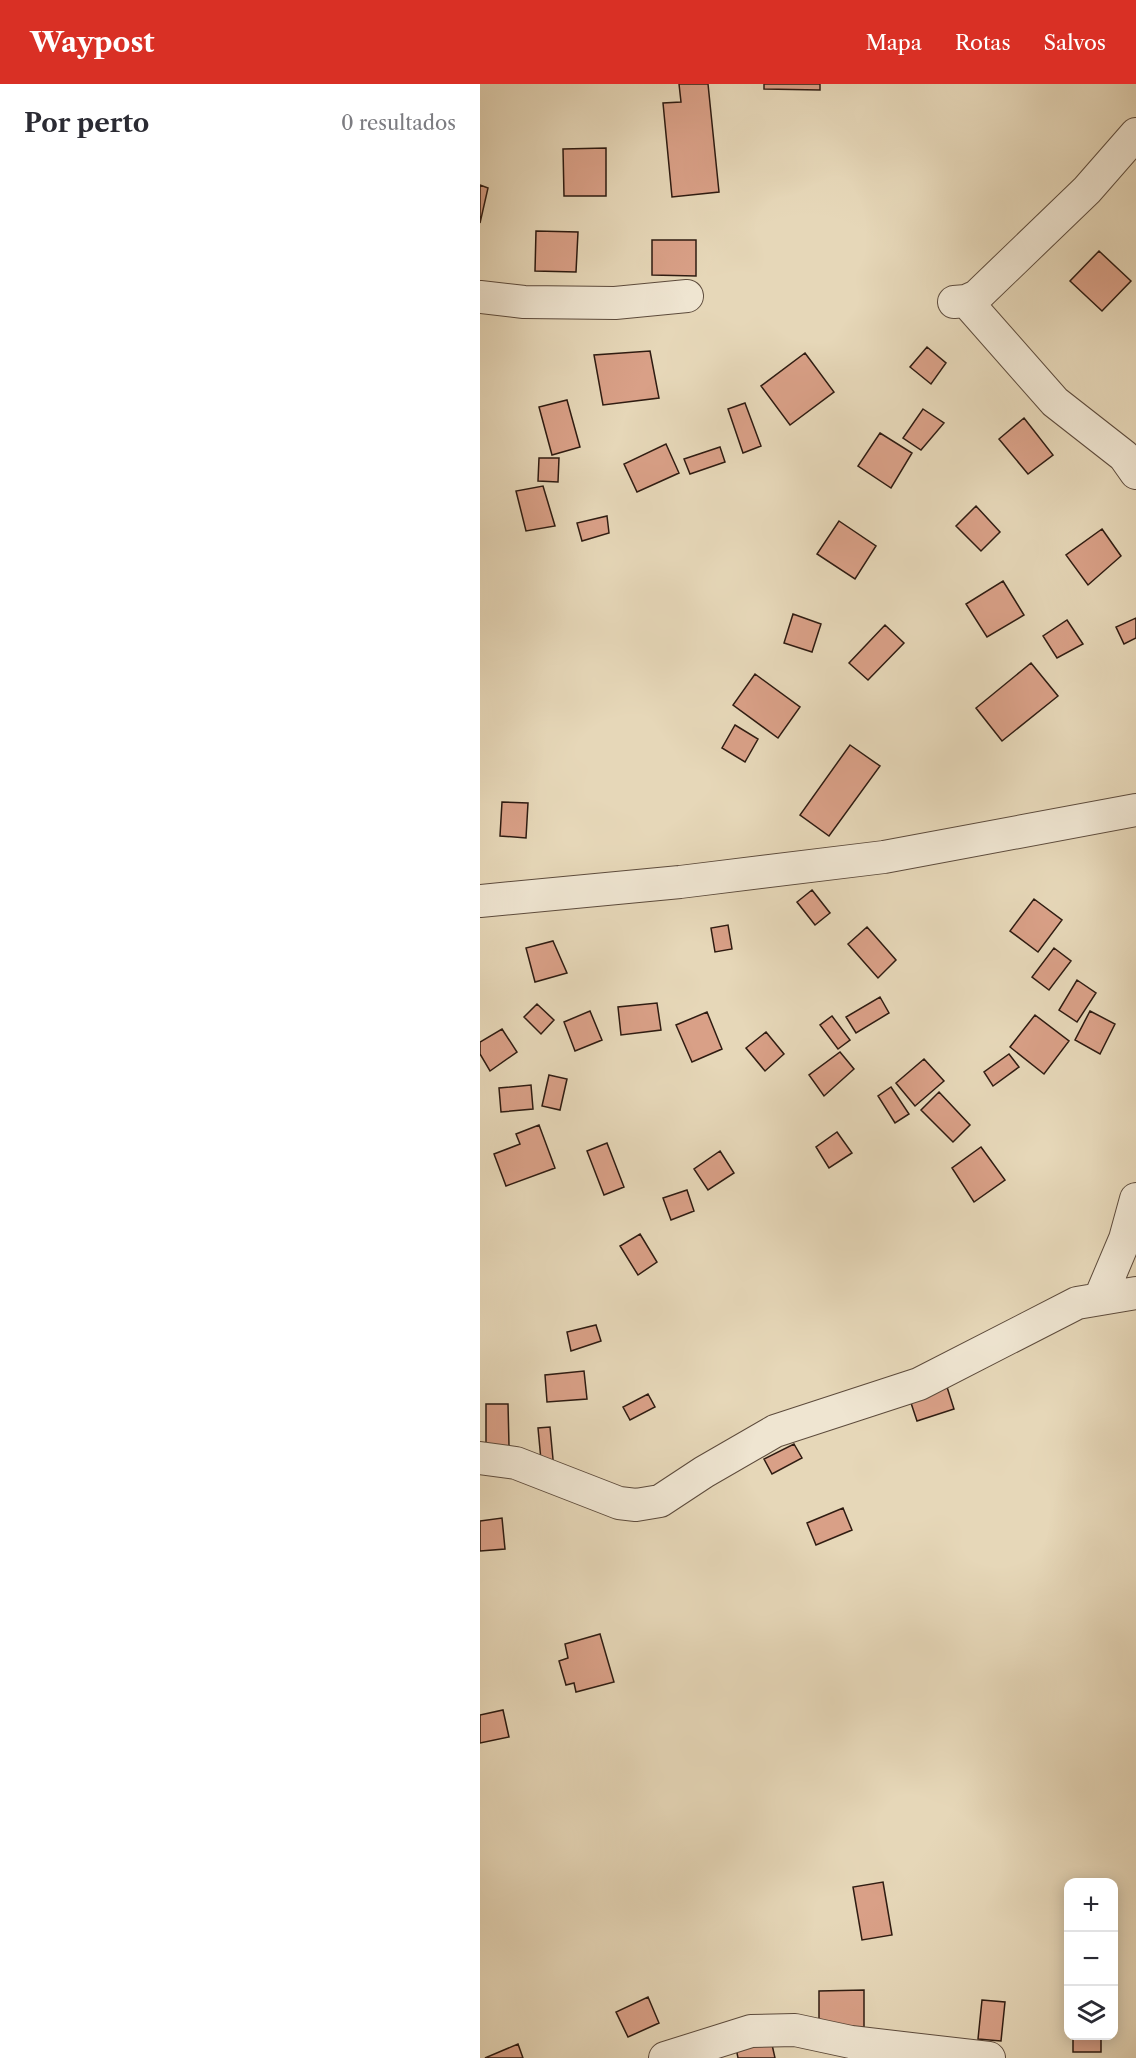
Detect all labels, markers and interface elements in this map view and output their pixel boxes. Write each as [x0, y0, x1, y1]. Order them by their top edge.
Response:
text: Waypost [30, 25, 154, 59]
text: Mapa [866, 30, 922, 55]
text: Rotas [955, 30, 1011, 55]
text: Salvos [1044, 30, 1106, 55]
text: Por perto [24, 107, 149, 139]
text: 0 resultados [341, 111, 456, 135]
map controls [1064, 1878, 1118, 2040]
button: + [1064, 1878, 1118, 1932]
button: − [1064, 1932, 1118, 1986]
button: layers [1064, 1986, 1118, 2040]

